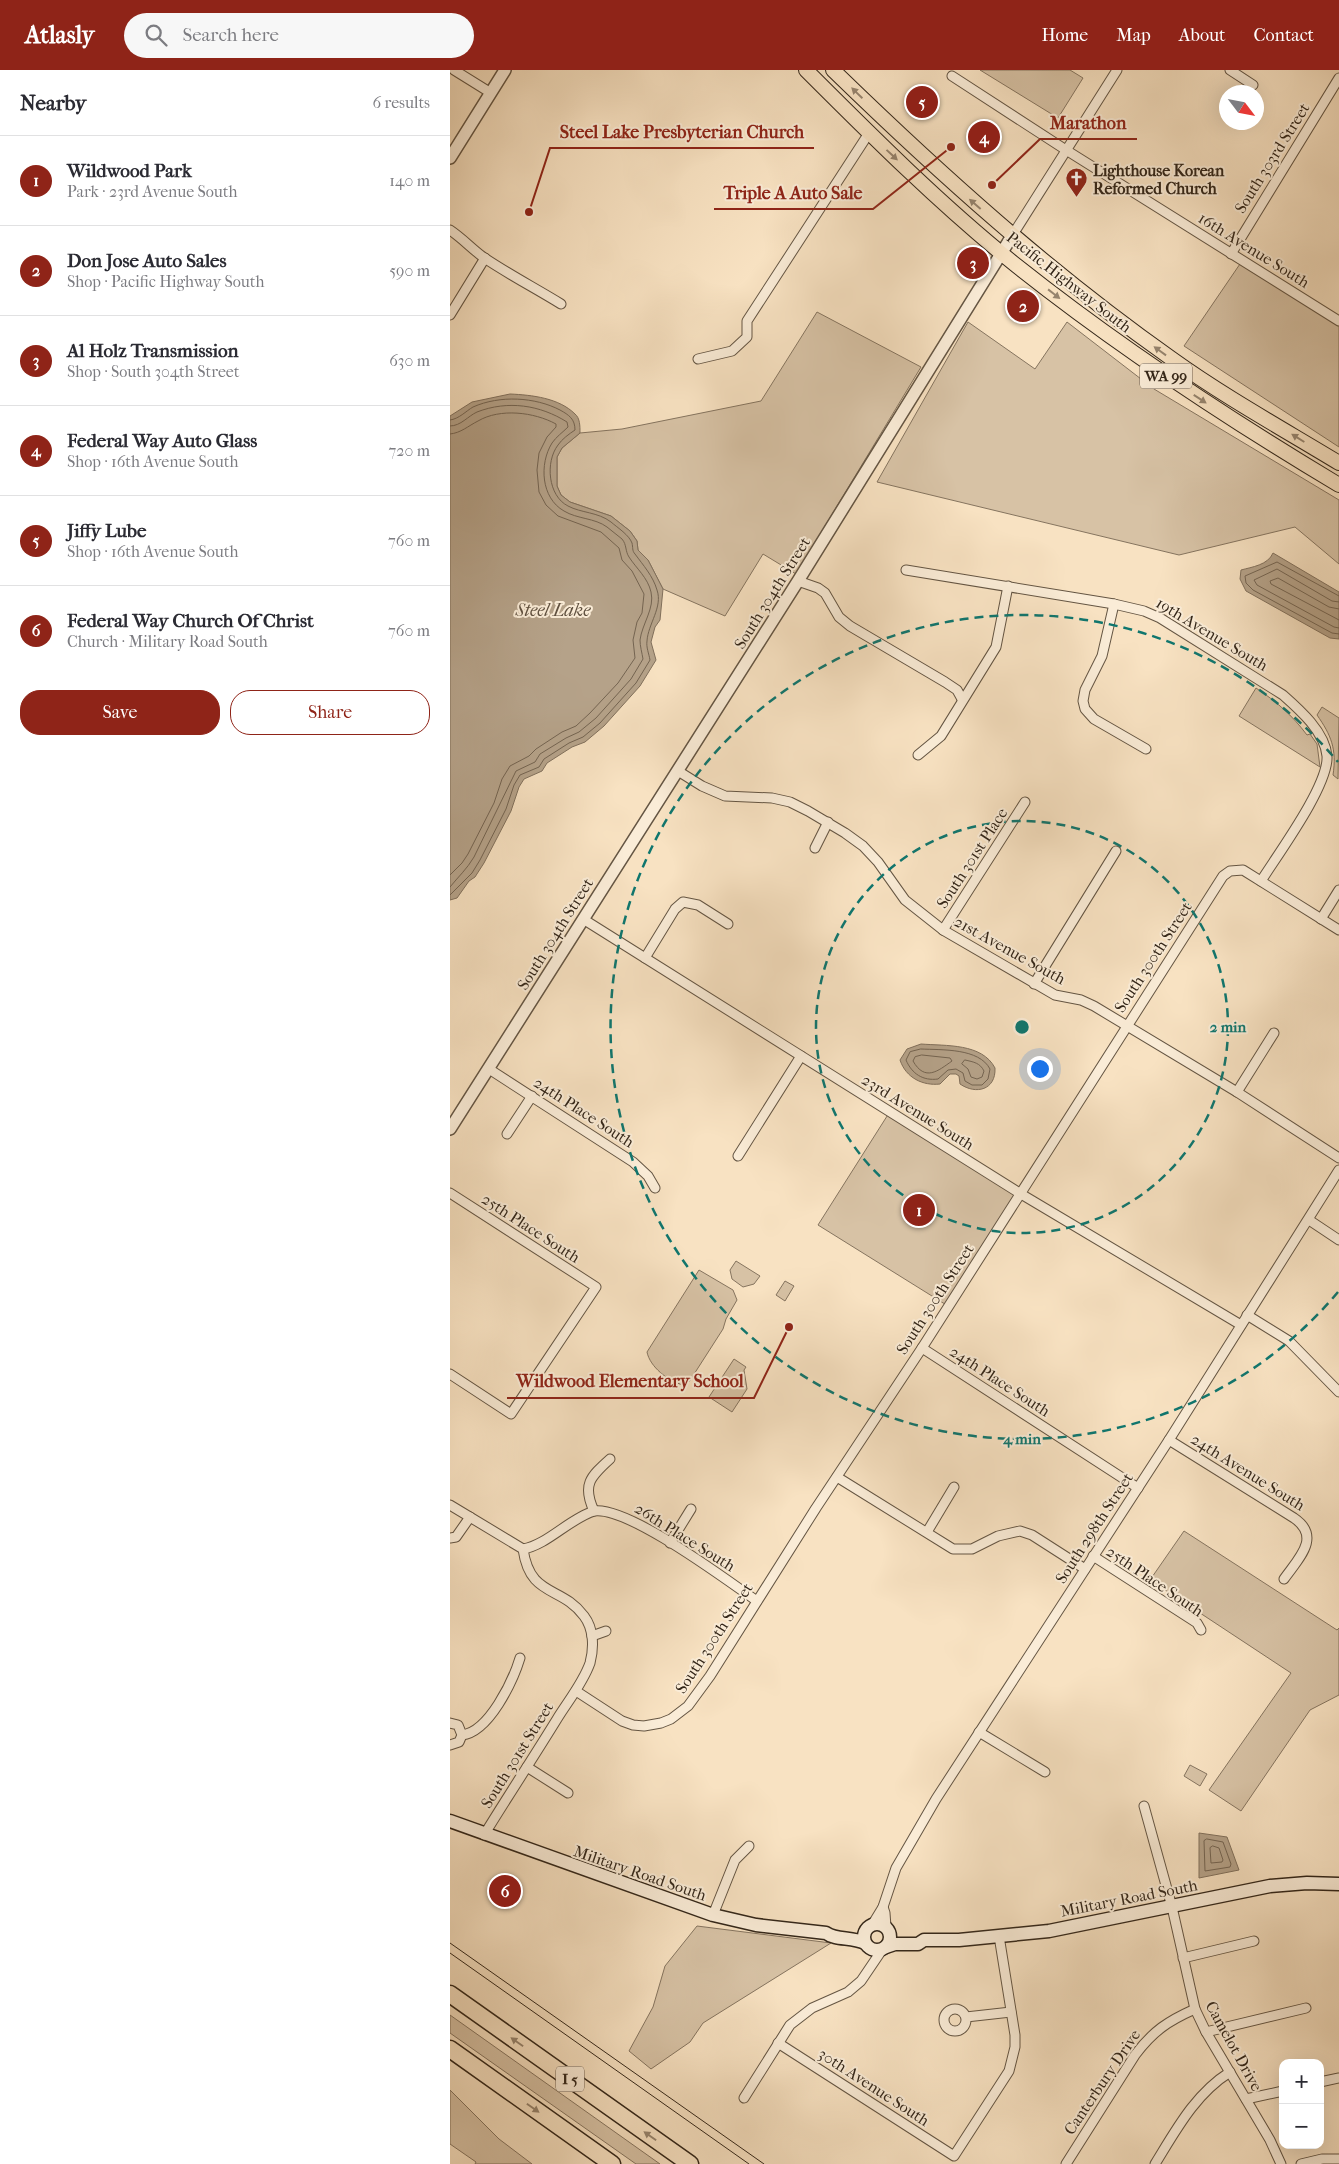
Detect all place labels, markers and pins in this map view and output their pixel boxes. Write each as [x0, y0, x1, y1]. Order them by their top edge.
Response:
pin: 5 [906, 83, 938, 121]
callout: Marathon [1040, 106, 1137, 139]
callout: Steel Lake Presbyterian Church [550, 115, 814, 148]
pin: 4 [968, 118, 1000, 156]
place label: Lighthouse Korean Reformed Church [1093, 161, 1225, 198]
church icon: Lighthouse Korean Reformed Church [1065, 167, 1089, 198]
callout: Triple A Auto Sale [714, 176, 873, 209]
pin: 3 [957, 244, 989, 282]
pin: 2 [1007, 287, 1039, 325]
centre of rings [1013, 1018, 1031, 1036]
pin: 1 [903, 1191, 935, 1229]
callout: Wildwood Elementary School [507, 1365, 754, 1398]
pin: 6 [489, 1872, 521, 1910]

